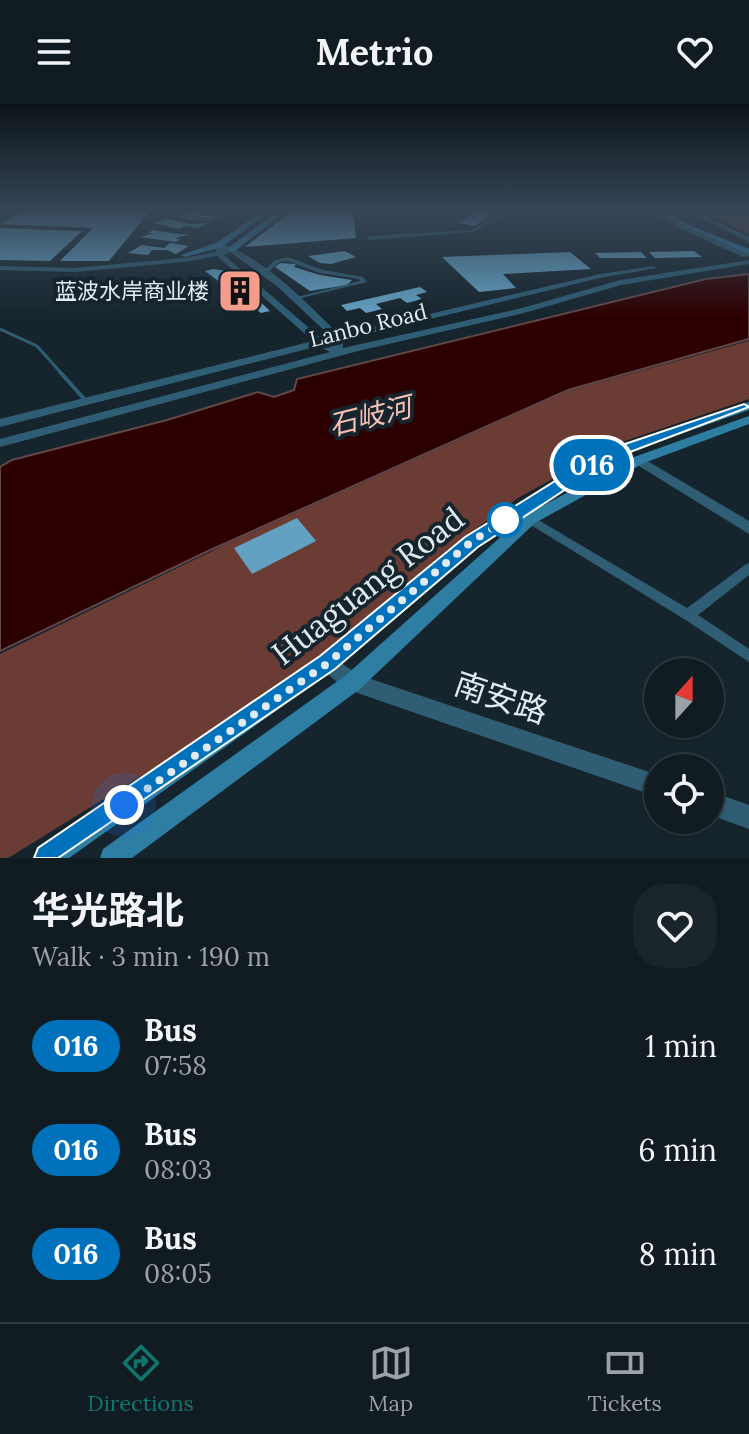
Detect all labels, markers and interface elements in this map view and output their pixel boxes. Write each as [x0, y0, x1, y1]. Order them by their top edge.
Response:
text: Metrio [316, 29, 433, 75]
icon: menu [32, 30, 76, 74]
icon: heart [673, 30, 717, 74]
building icon: 蓝波水岸商业楼 [216, 267, 264, 315]
place label: 蓝波水岸商业楼 [55, 277, 209, 305]
street label: Lanbo Road [306, 297, 430, 353]
water label: 石岐河 [325, 387, 420, 444]
line badge: 016 [546, 439, 638, 491]
text: 016 [569, 447, 615, 483]
street label: Huaguang Road [263, 498, 472, 674]
unlabelled marker [488, 503, 522, 537]
north arrow [644, 658, 724, 738]
map controls [644, 658, 724, 834]
street label: 南安路 [449, 663, 553, 733]
button: locate [644, 754, 724, 834]
your location [104, 785, 144, 825]
button: heart [633, 884, 717, 968]
text: 华光路北 [32, 886, 184, 934]
text: Walk · 3 min · 190 m [32, 940, 270, 973]
text: Bus [144, 1011, 197, 1049]
text: 1 min [645, 1027, 717, 1065]
text: 016 [53, 1028, 99, 1064]
text: 07:58 [144, 1049, 207, 1082]
text: Bus [144, 1115, 197, 1153]
text: 6 min [638, 1131, 717, 1169]
text: 016 [53, 1132, 99, 1168]
text: 08:03 [144, 1153, 212, 1186]
text: Bus [144, 1219, 197, 1257]
text: 8 min [639, 1235, 717, 1273]
text: 016 [53, 1236, 99, 1272]
text: 08:05 [144, 1257, 212, 1290]
tab: Directions [87, 1341, 194, 1417]
tab: Map [368, 1341, 413, 1417]
tab: Tickets [588, 1341, 662, 1417]

